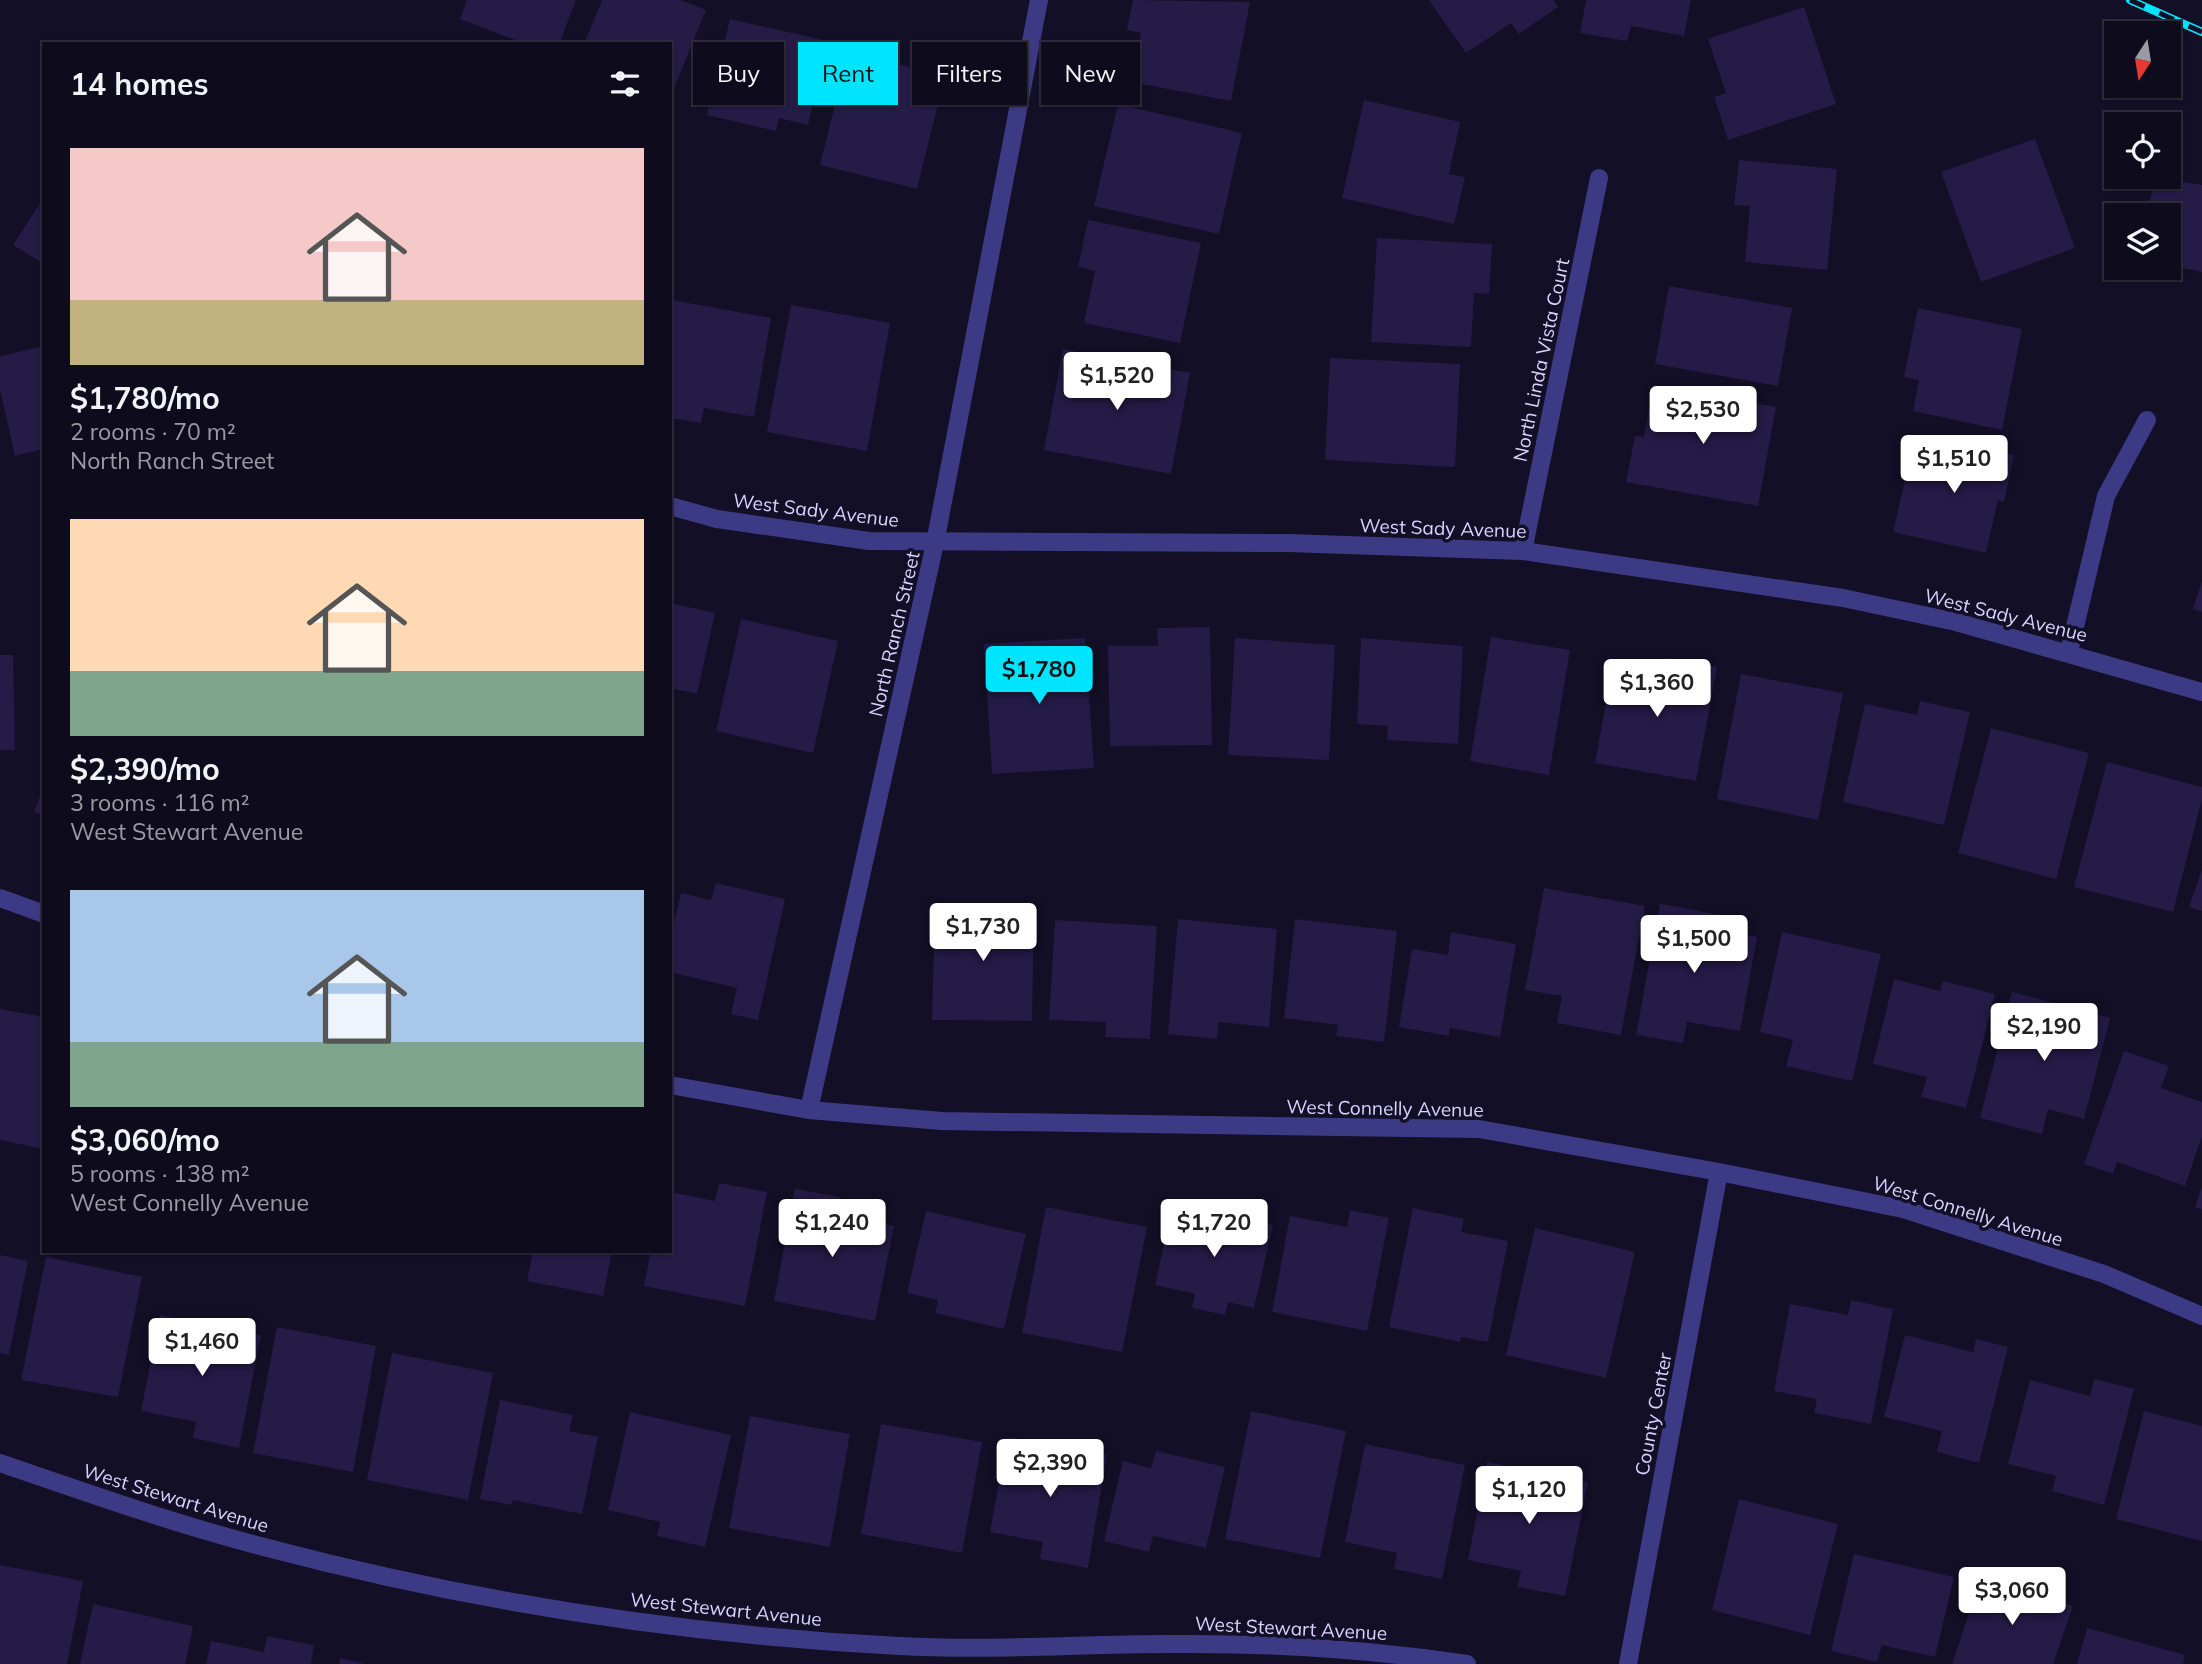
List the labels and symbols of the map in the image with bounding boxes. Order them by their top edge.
north arrow [2104,21,2180,98]
street label: North Linda Vista Court [1508,256,1574,464]
pin: $1,520 [1060,352,1174,412]
pin: $2,530 [1646,386,1760,446]
pin: $1,510 [1897,435,2011,495]
street label: West Sady Avenue [732,488,900,532]
street label: West Sady Avenue [1359,513,1527,543]
street label: North Ranch Street [863,549,925,719]
street label: West Sady Avenue [1922,583,2090,647]
pin: $1,780 [982,646,1096,706]
pin: $1,360 [1600,660,1714,719]
pin: $1,730 [926,904,1040,963]
pin: $1,500 [1637,916,1751,975]
pin: $2,190 [1987,1004,2101,1063]
street label: West Connelly Avenue [1286,1094,1484,1122]
street label: West Connelly Avenue [1870,1171,2066,1251]
pin: $1,240 [775,1200,889,1259]
pin: $1,720 [1157,1200,1271,1259]
pin: $1,460 [145,1318,259,1378]
street label: County Center [1629,1350,1677,1477]
pin: $2,390 [993,1440,1107,1499]
street label: West Stewart Avenue [80,1458,272,1538]
pin: $1,120 [1472,1466,1586,1526]
pin: $3,060 [1955,1568,2069,1627]
street label: West Stewart Avenue [629,1587,823,1631]
street label: West Stewart Avenue [1194,1611,1388,1645]

